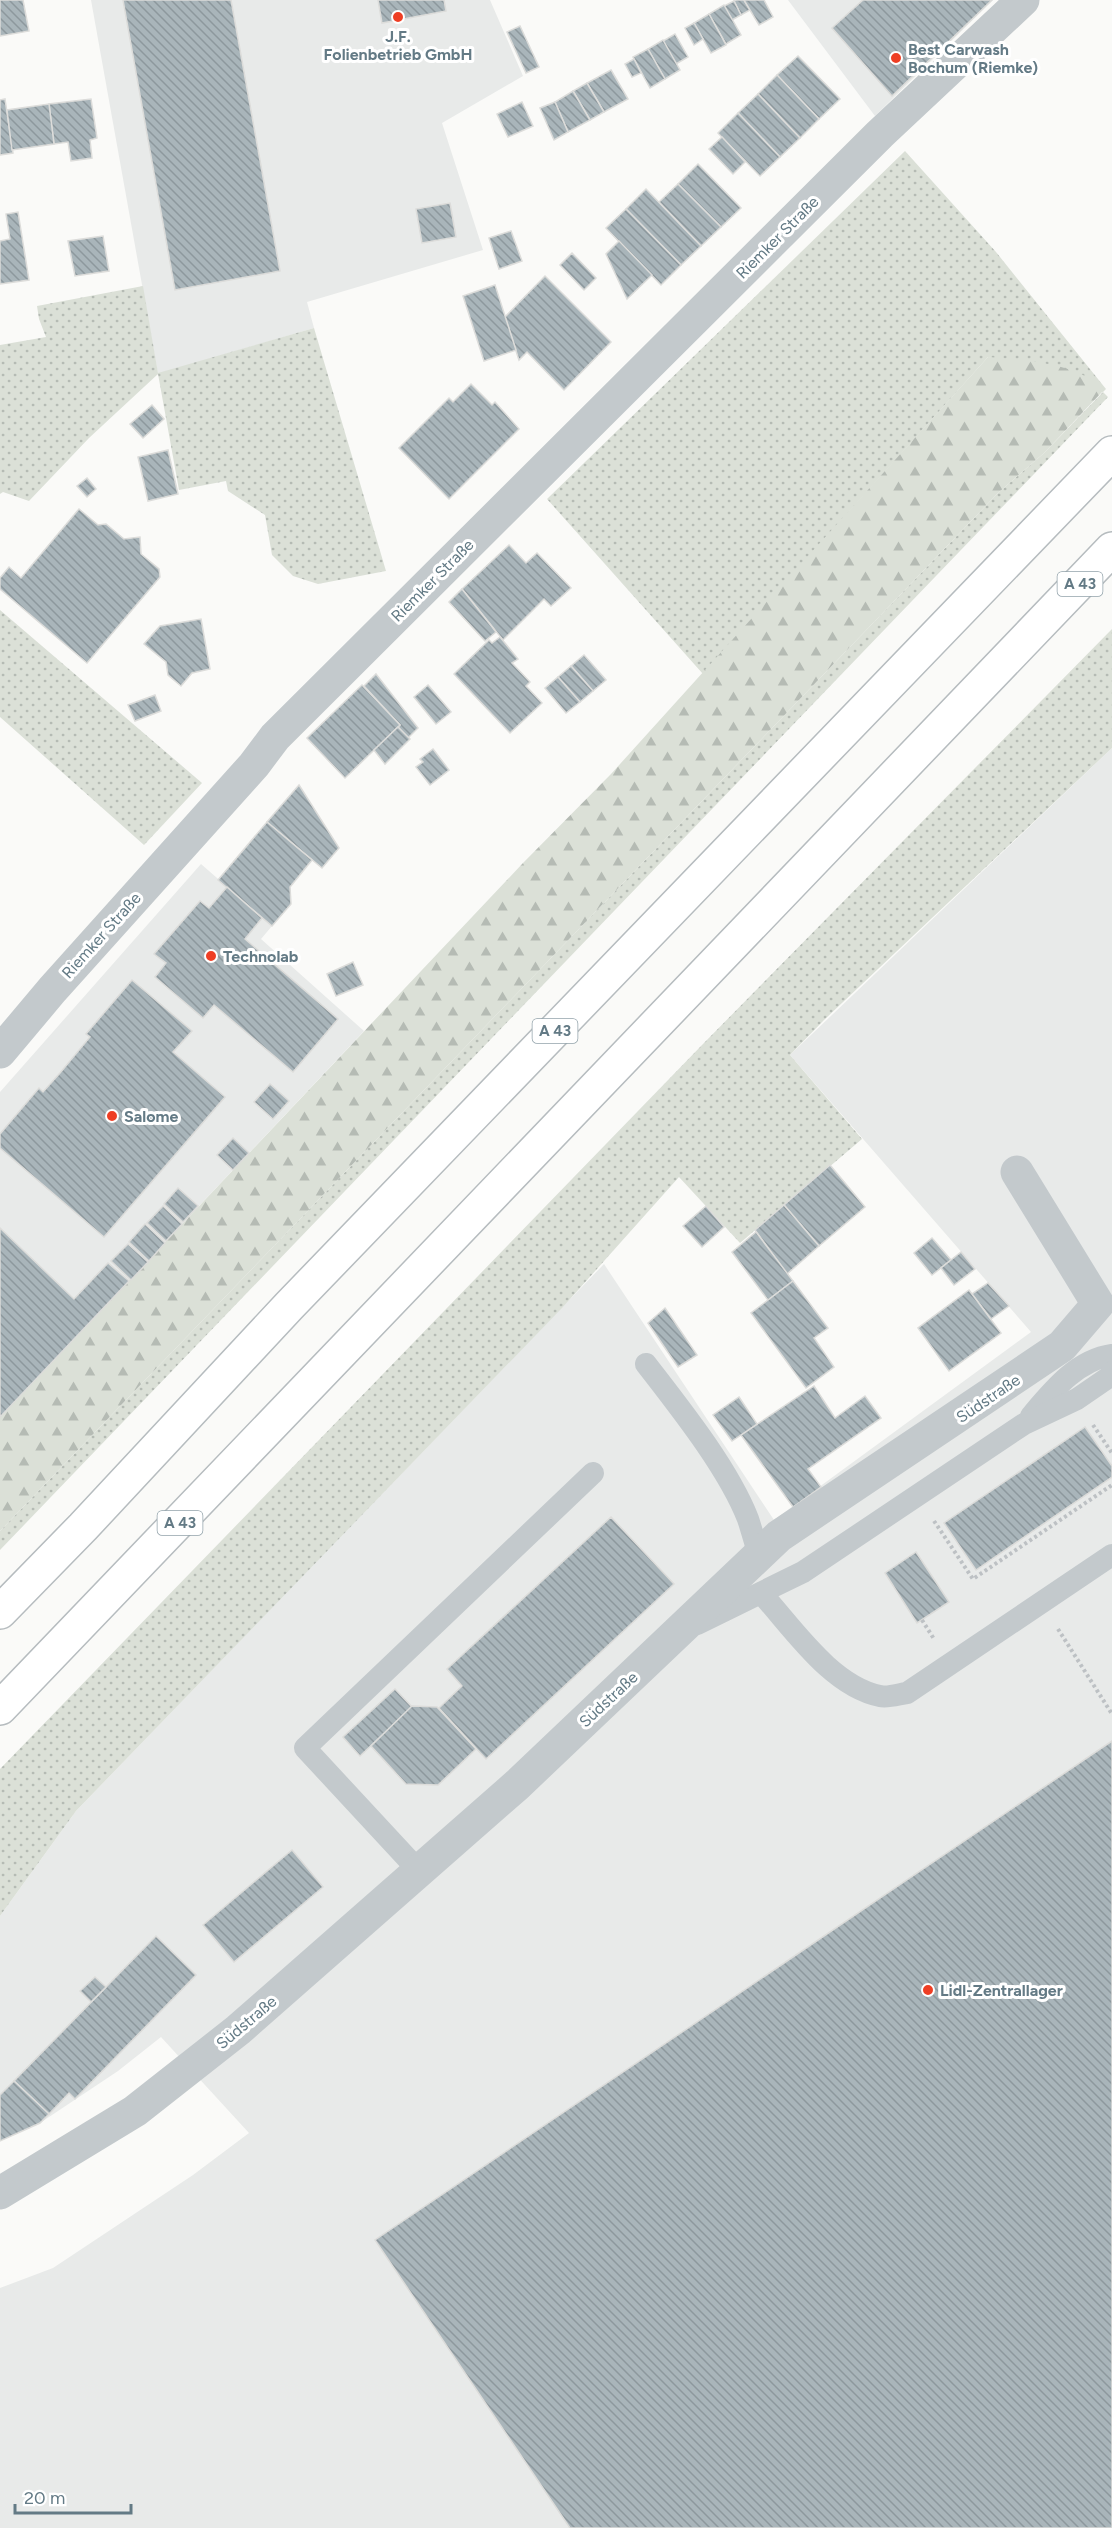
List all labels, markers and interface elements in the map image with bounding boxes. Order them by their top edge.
marker: J.F. Folienbetrieb GmbH [391,10,405,24]
place label: J.F. Folienbetrieb GmbH [324,27,472,64]
place label: Best Carwash Bochum (Riemke) [908,40,1038,77]
marker: Best Carwash Bochum (Riemke) [889,51,903,65]
street label: Riemker Straße [732,192,823,283]
street label: Riemker Straße [387,535,478,626]
road number: A 43 [1058,572,1102,596]
street label: Riemker Straße [58,888,145,982]
place label: Technolab [223,947,299,966]
marker: Technolab [204,949,218,963]
road number: A 43 [532,1019,578,1043]
place label: Salome [124,1107,178,1126]
marker: Salome [105,1109,119,1123]
street label: Südstraße [953,1370,1024,1427]
road number: A 43 [158,1511,202,1535]
street label: Südstraße [575,1667,642,1731]
place label: Lidl-Zentrallager [940,1981,1063,2000]
marker: Lidl-Zentrallager [921,1983,935,1997]
street label: Südstraße [212,1991,281,2053]
scale bar [15,2477,130,2515]
text: 20 m [24,2487,65,2509]

